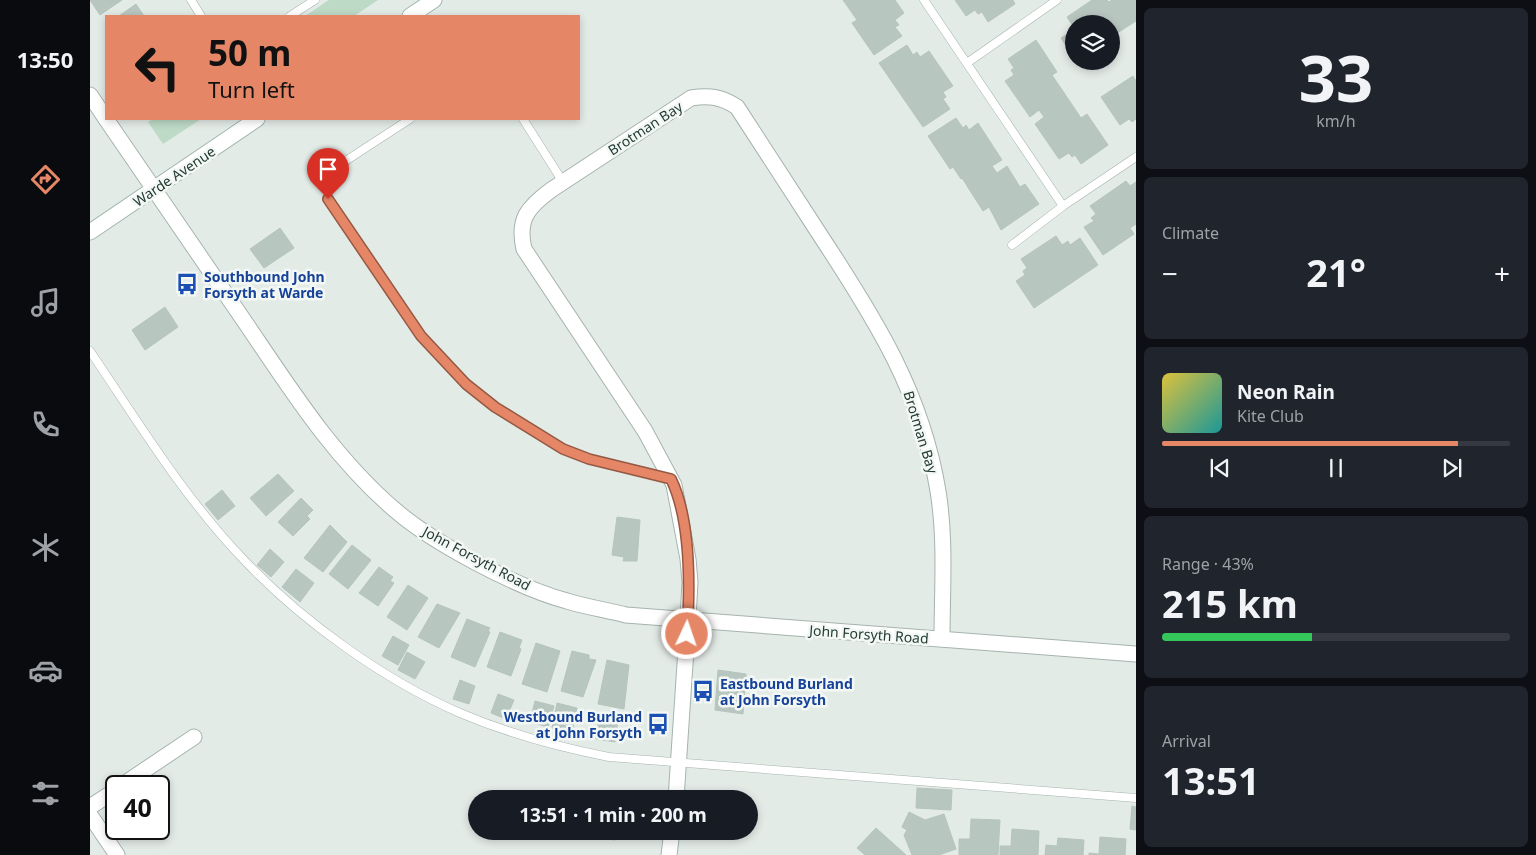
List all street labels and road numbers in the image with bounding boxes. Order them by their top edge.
street label: Brotman Bay [604,96,687,159]
street label: Warde Avenue [129,141,219,211]
street label: Brotman Bay [899,388,943,476]
street label: John Forsyth Road [418,521,534,594]
street label: John Forsyth Road [807,620,929,648]

